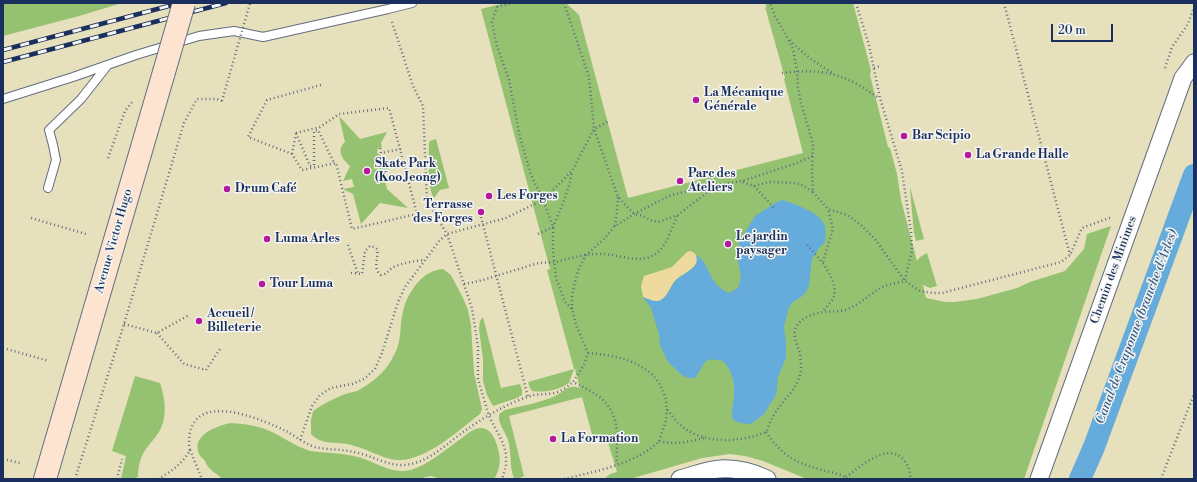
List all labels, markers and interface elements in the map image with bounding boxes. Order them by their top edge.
scale bar [1053,16,1115,42]
text: 20 m [1058,23,1086,38]
place label: La Mécanique Générale [704,86,784,114]
marker: La Mécanique Générale [691,95,701,105]
place label: Bar Scipio [912,129,971,143]
marker: Bar Scipio [899,131,909,141]
place label: La Grande Halle [976,148,1069,162]
marker: La Grande Halle [963,150,973,160]
place label: Skate Park (Koo Jeong) [375,157,440,185]
marker: Skate Park (Koo Jeong) [362,166,372,176]
place label: Parc des Ateliers [688,167,736,195]
marker: Parc des Ateliers [675,176,685,186]
place label: Drum Café [235,182,297,196]
marker: Drum Café [222,184,232,194]
street label: Avenue Victor Hugo [92,187,136,295]
place label: Les Forges [497,189,558,203]
marker: Les Forges [484,191,494,201]
place label: Terrasse des Forges [413,198,473,226]
marker: Terrasse des Forges [476,207,486,217]
street label: Chemin des Minimes [1088,214,1140,326]
water label: Canal de Craponne (branche d'Arles) [1093,228,1181,426]
place label: Le jardin paysager [736,230,788,258]
place label: Luma Arles [275,232,340,246]
marker: Luma Arles [262,234,272,244]
marker: Le jardin paysager [723,239,733,249]
place label: Tour Luma [270,277,333,291]
marker: Tour Luma [257,279,267,289]
place label: Accueil / Billeterie [207,307,261,335]
marker: Accueil / Billeterie [194,316,204,326]
place label: La Formation [561,432,638,446]
marker: La Formation [548,434,558,444]

